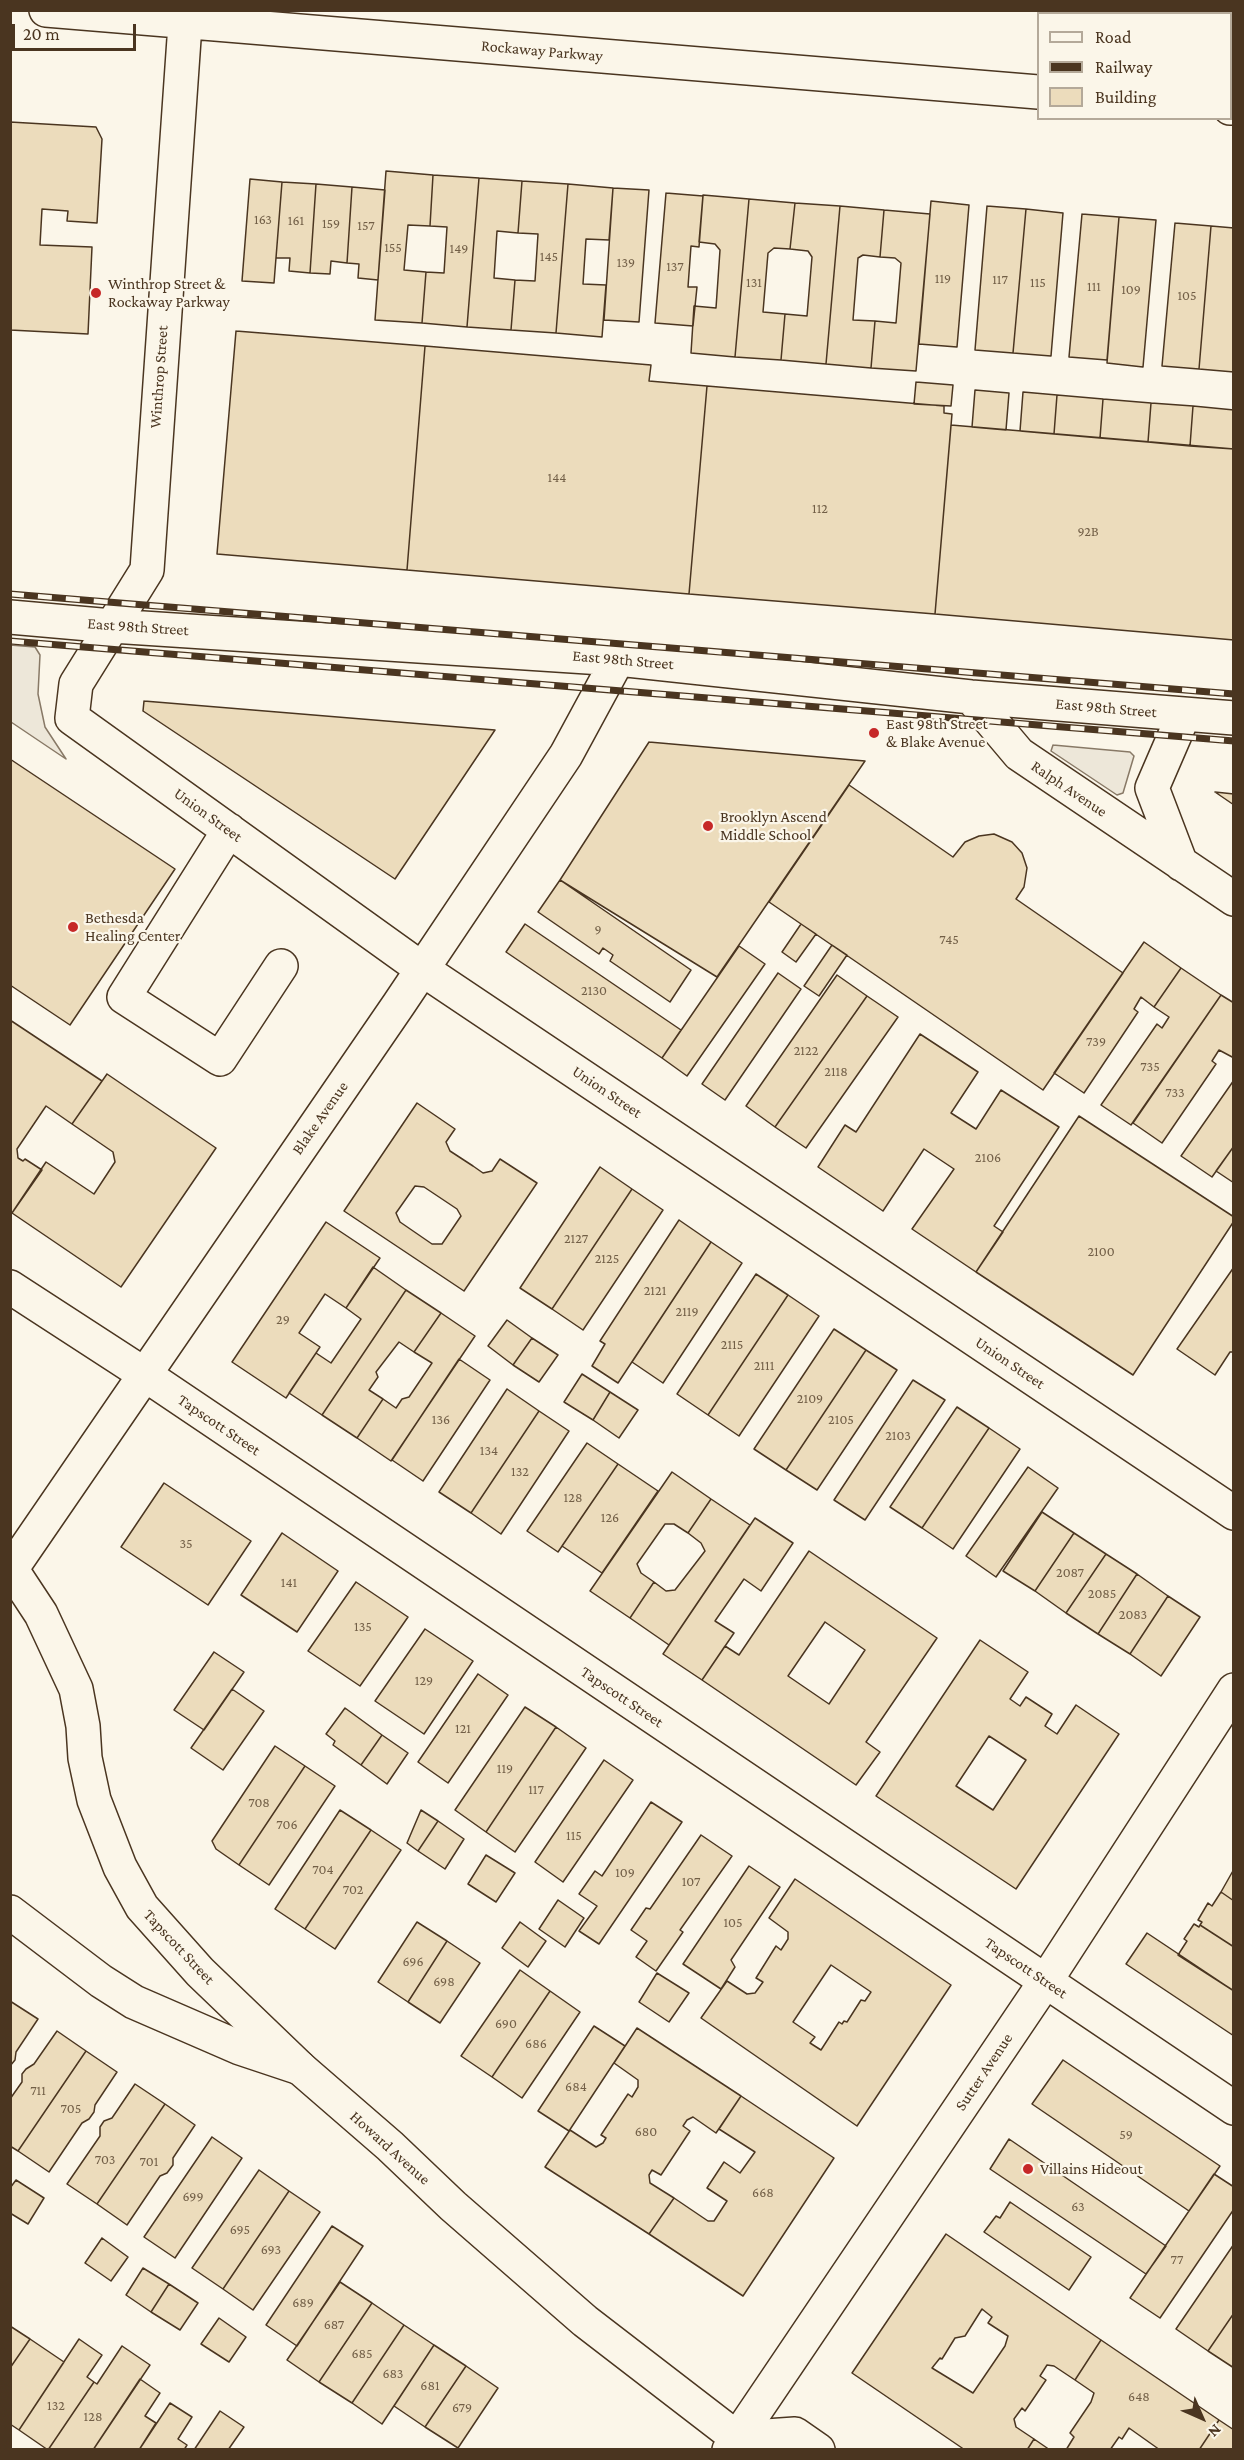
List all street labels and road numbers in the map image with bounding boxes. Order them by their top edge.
street label: Rockaway Parkway [480,36,604,66]
street label: Winthrop Street [146,325,172,429]
street label: East 98th Street [87,614,189,640]
street label: East 98th Street [572,646,674,674]
street label: East 98th Street [1055,694,1157,722]
street label: Ralph Avenue [1027,757,1111,821]
street label: Union Street [170,784,246,846]
street label: Union Street [568,1062,646,1122]
street label: Blake Avenue [288,1078,352,1158]
street label: Union Street [971,1333,1049,1393]
street label: Tapscott Street [174,1390,264,1460]
street label: Tapscott Street [577,1662,667,1732]
street label: Tapscott Street [139,1905,219,1989]
street label: Tapscott Street [981,1933,1071,2003]
street label: Sutter Avenue [951,2030,1017,2114]
street label: Howard Avenue [346,2107,434,2189]

